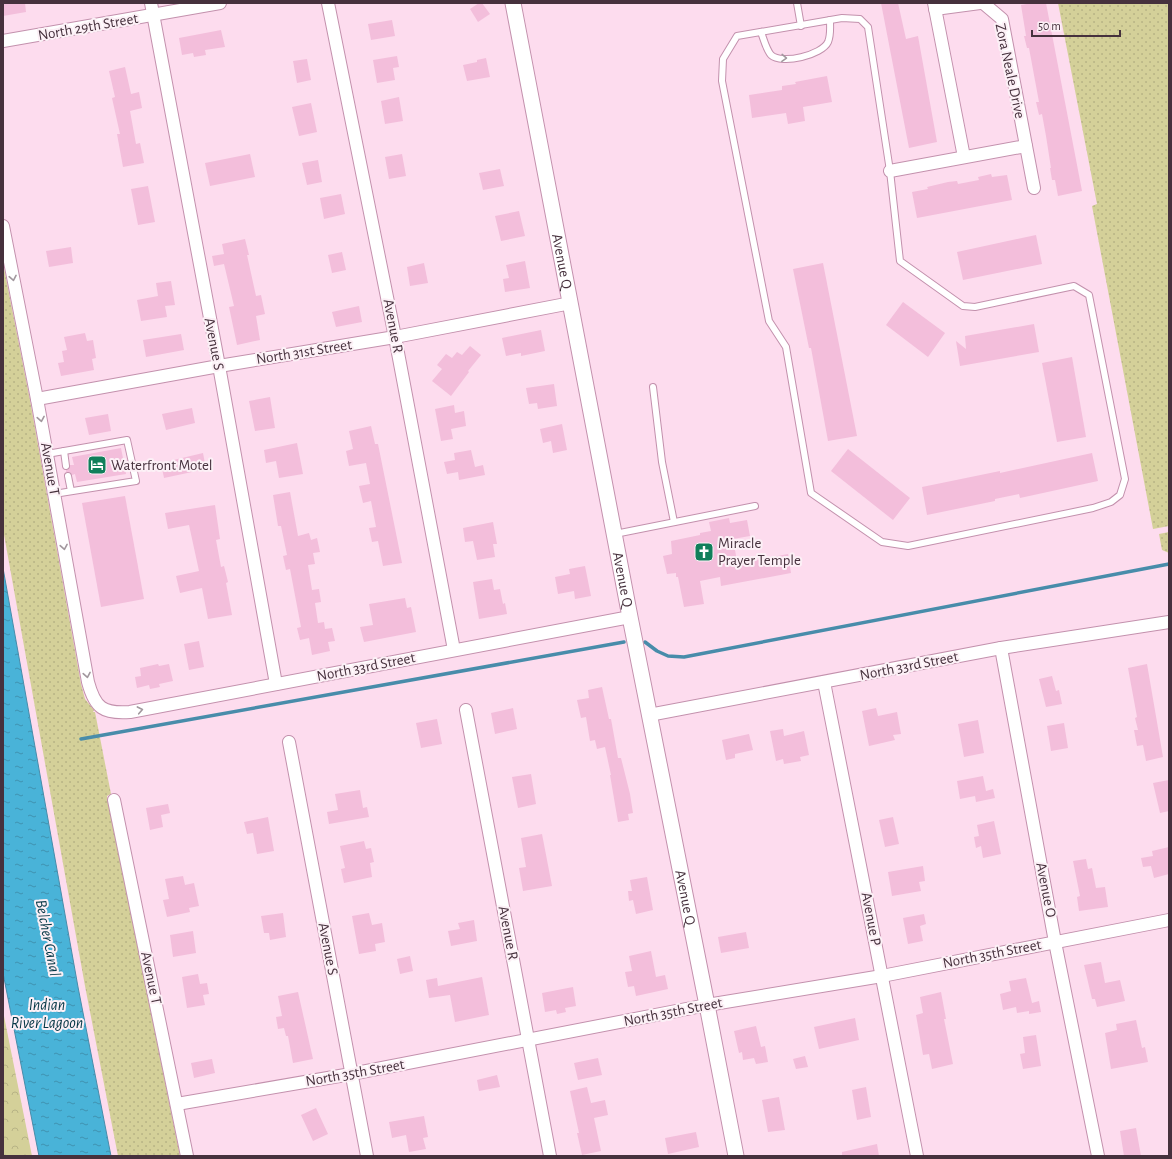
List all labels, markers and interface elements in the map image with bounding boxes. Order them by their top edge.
street label: North 29th Street [37,11,139,43]
scale bar [1032,12,1120,38]
text: 50 m [1038,20,1061,32]
street label: Zora Neale Drive [993,22,1027,120]
one-way arrow [781,54,787,62]
street label: Avenue Q [550,233,575,292]
one-way arrow [9,275,17,281]
street label: Avenue R [380,298,406,354]
street label: Avenue S [202,316,226,372]
street label: North 31st Street [255,337,353,367]
one-way arrow [36,416,45,422]
street label: Avenue T [38,441,62,497]
hotel icon: Waterfront Motel [86,454,108,476]
place label: Waterfront Motel [111,458,213,473]
place label: Miracle Prayer Temple [718,536,801,568]
church icon: Miracle Prayer Temple [693,541,715,563]
one-way arrow [59,544,68,550]
street label: Avenue Q [610,551,636,610]
street label: North 33rd Street [859,649,960,683]
street label: North 33rd Street [316,650,417,684]
one-way arrow [82,672,90,678]
one-way arrow [137,706,143,715]
street label: Avenue O [1033,861,1059,919]
street label: Avenue Q [673,869,699,928]
street label: Avenue P [858,891,884,947]
water label: Belcher Canal [33,898,63,978]
street label: Avenue R [495,905,521,961]
street label: Avenue S [316,921,340,977]
street label: North 35th Street [942,937,1043,971]
street label: Avenue T [138,950,164,1006]
street label: North 35th Street [623,995,724,1029]
water label: Indian River Lagoon [11,997,83,1031]
street label: North 35th Street [305,1057,406,1089]

